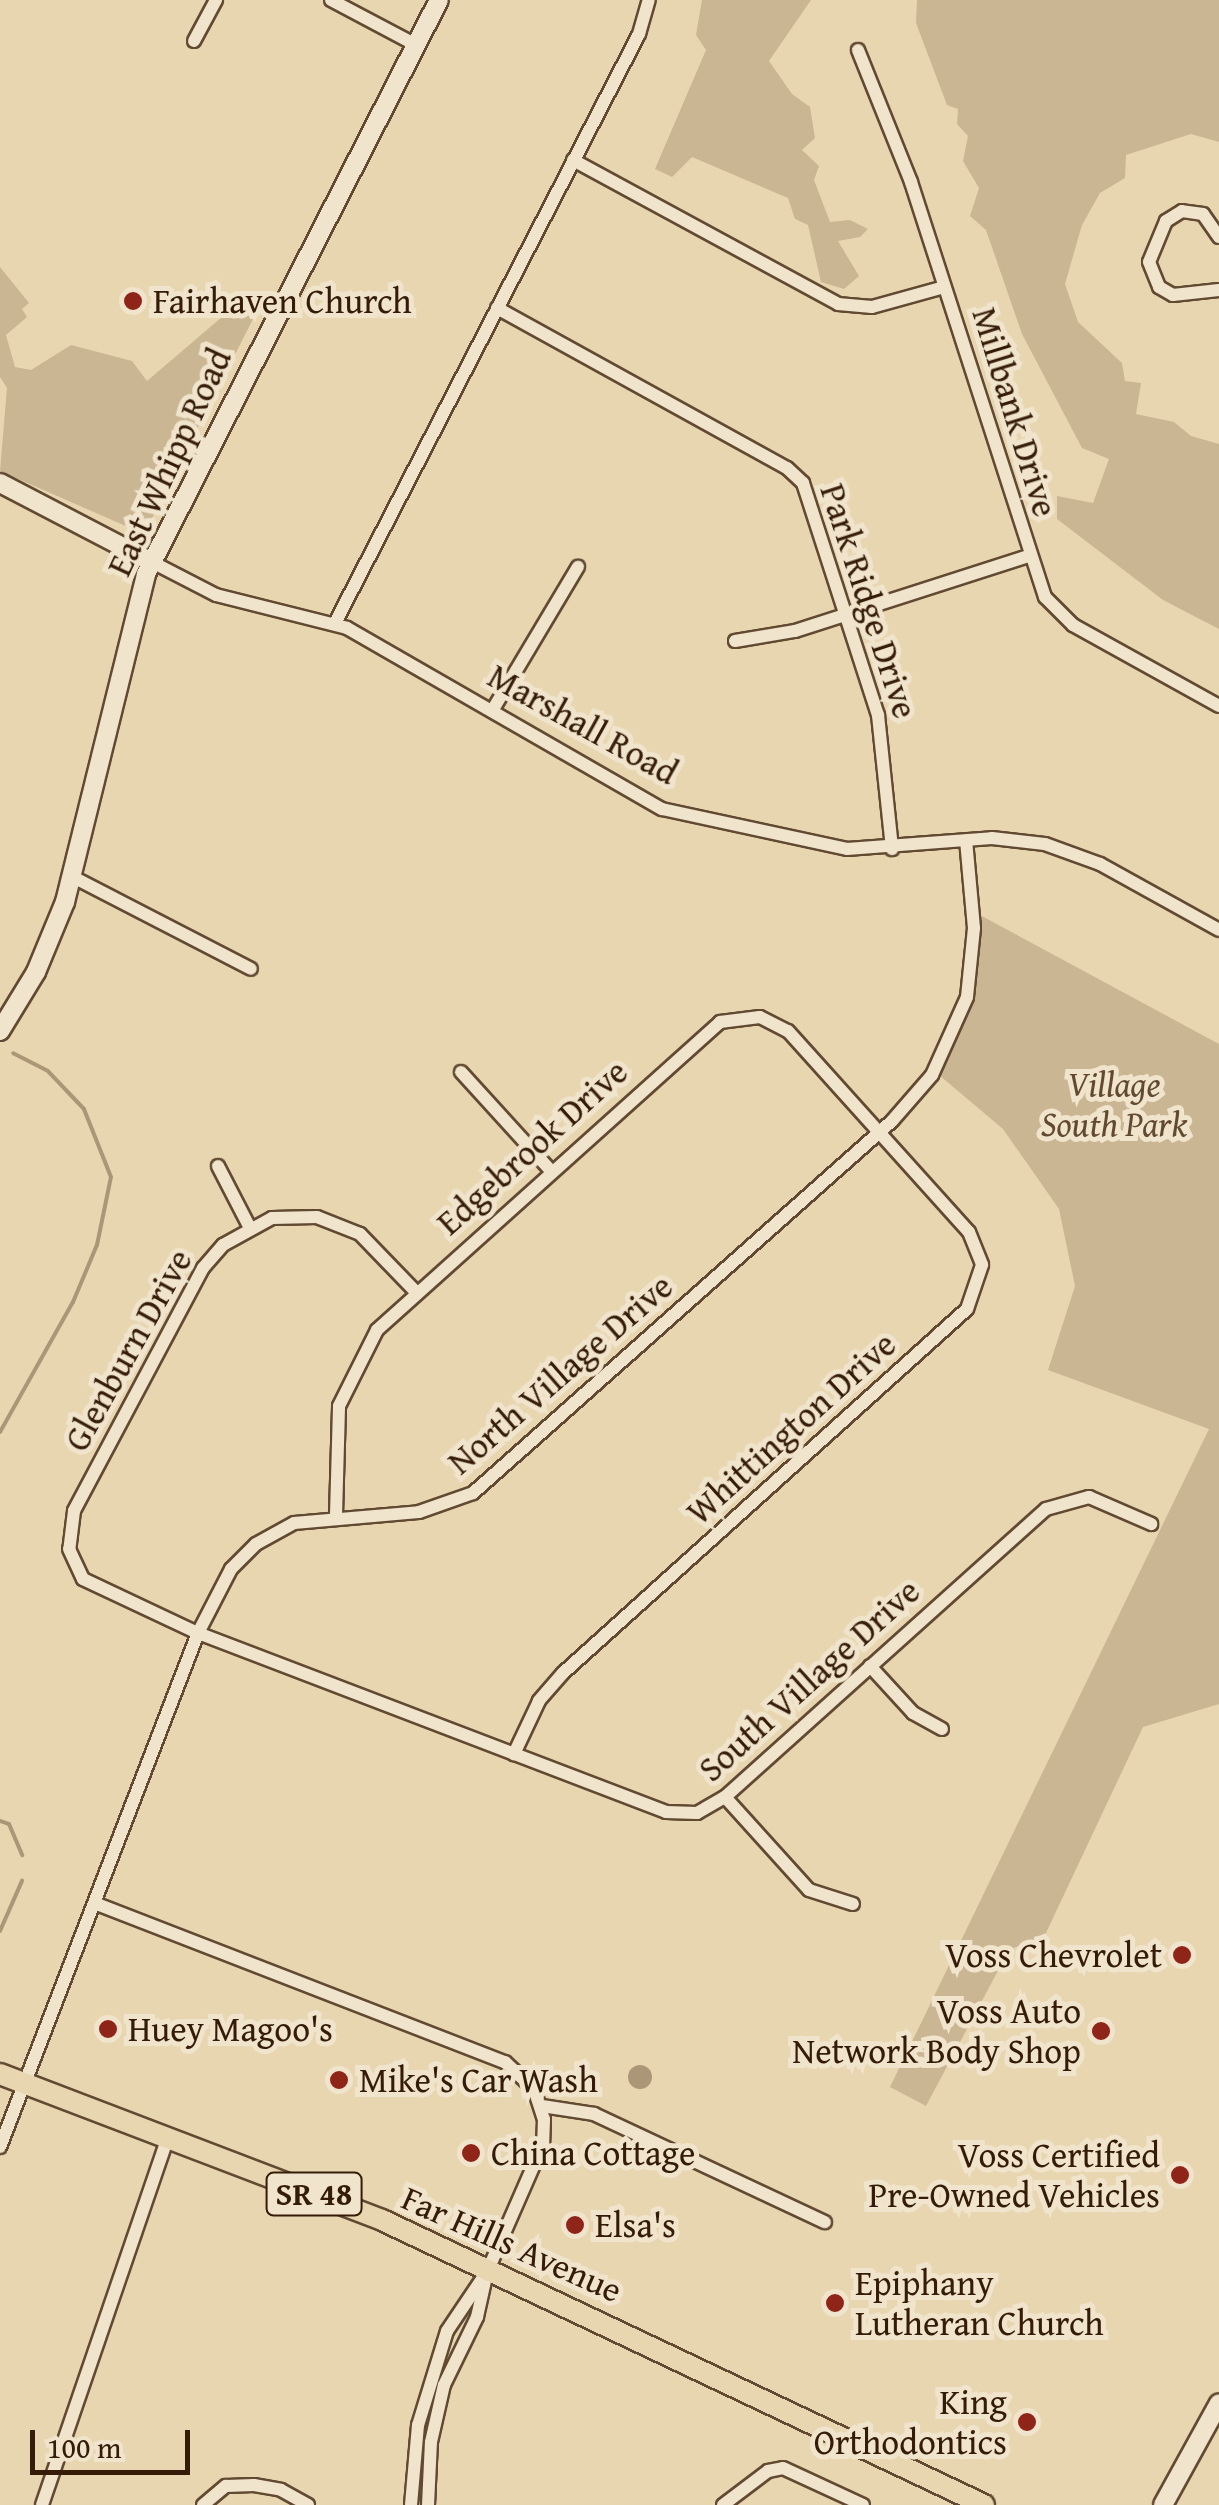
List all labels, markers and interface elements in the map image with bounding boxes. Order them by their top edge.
place label: Fairhaven Church [153,280,412,322]
marker: Fairhaven Church [122,290,144,312]
street label: Millbank Drive [963,302,1067,522]
street label: East Whipp Road [98,342,240,582]
street label: Park Ridge Drive [811,478,927,724]
street label: Marshall Road [481,655,685,793]
street label: Edgebrook Drive [428,1050,636,1244]
park label: Village South Park [1041,1063,1187,1145]
street label: Glenburn Drive [55,1242,201,1458]
street label: North Village Drive [439,1265,681,1483]
street label: Whittington Drive [678,1323,904,1533]
street label: South Village Drive [690,1570,928,1790]
place label: Voss Chevrolet [945,1934,1162,1976]
marker: Voss Chevrolet [1171,1944,1193,1966]
place label: Voss Auto Network Body Shop [792,1990,1081,2072]
place label: Huey Magoo's [128,2008,333,2050]
marker: Huey Magoo's [97,2018,119,2040]
marker: Voss Auto Network Body Shop [1090,2020,1112,2042]
place label: Mike's Car Wash [359,2059,598,2101]
marker: Mike's Car Wash [328,2069,350,2091]
place label: China Cottage [491,2132,695,2174]
place label: Voss Certified Pre-Owned Vehicles [868,2134,1160,2216]
marker: China Cottage [460,2142,482,2164]
marker: Voss Certified Pre-Owned Vehicles [1169,2164,1191,2186]
road number: SR 48 [264,2167,364,2221]
street label: Far Hills Avenue [396,2177,628,2311]
place label: Elsa's [595,2204,676,2246]
marker: Elsa's [564,2214,586,2236]
place label: Epiphany Lutheran Church [855,2262,1104,2344]
marker: Epiphany Lutheran Church [824,2292,846,2314]
place label: King Orthodontics [814,2381,1007,2463]
scale bar [35,2410,195,2472]
marker: King Orthodontics [1016,2411,1038,2433]
text: 100 m [47,2425,121,2469]

